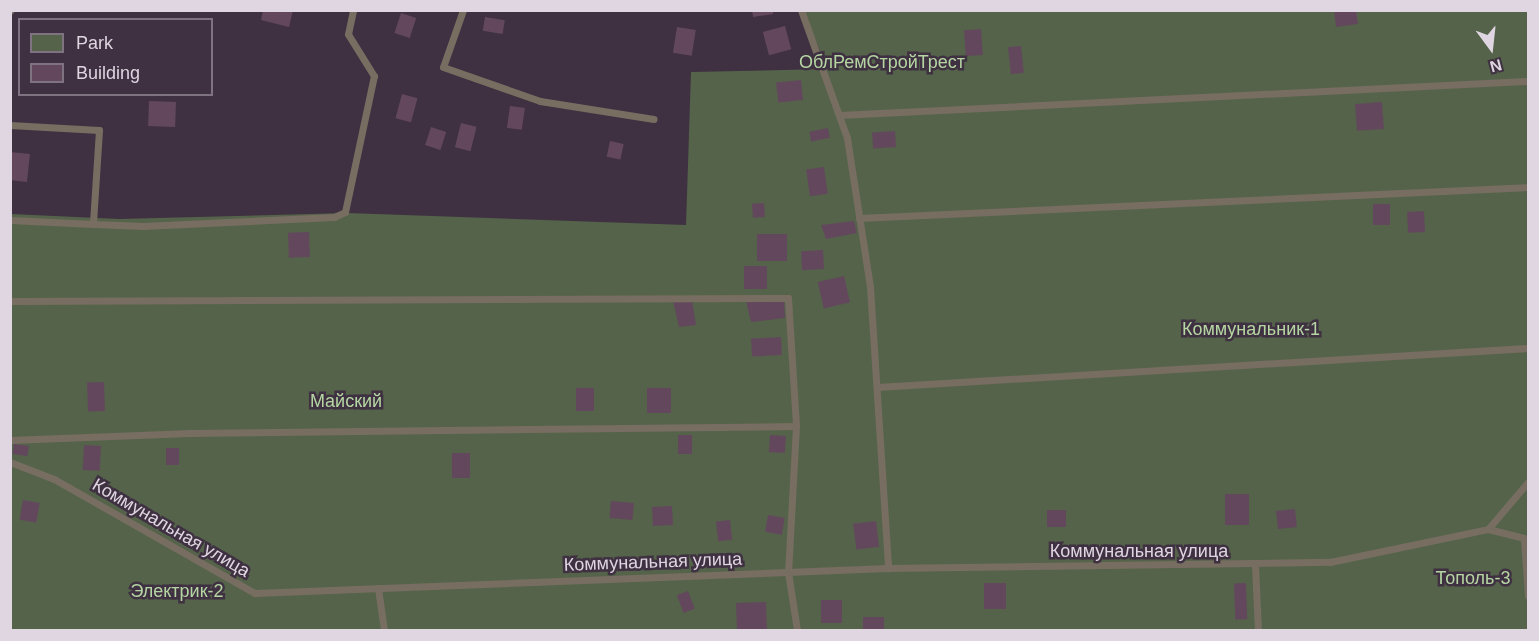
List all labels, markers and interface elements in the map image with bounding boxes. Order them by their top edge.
legend [18,18,213,96]
north arrow [1461,18,1521,78]
text: Park [76,33,113,53]
park label: ОблРемСтройТрест [799,51,965,73]
text: N [1488,56,1504,76]
text: Building [76,63,140,83]
park label: Коммунальник-1 [1182,318,1320,340]
park label: Майский [310,390,382,412]
street label: Коммунальная улица [88,474,254,582]
street label: Коммунальная улица [1050,540,1228,562]
street label: Коммунальная улица [563,548,743,576]
park label: Тополь-3 [1436,567,1510,589]
park label: Электрик-2 [130,580,224,602]

